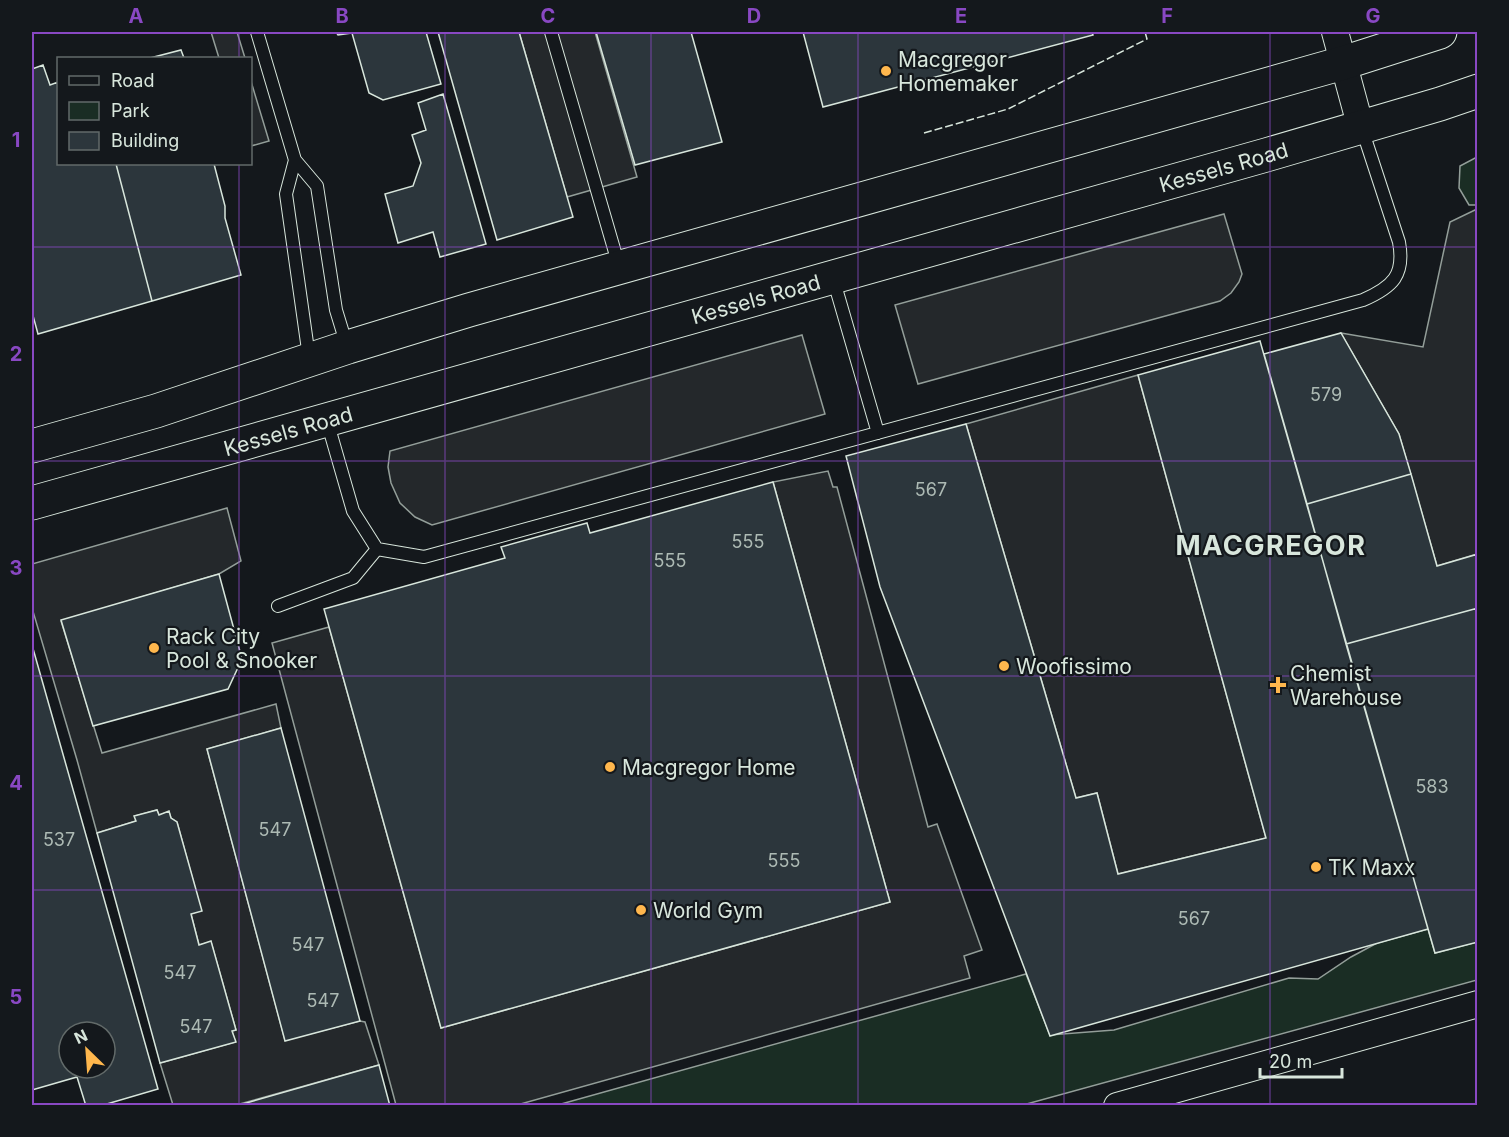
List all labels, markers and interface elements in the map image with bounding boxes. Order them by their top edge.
text: A [129,4,144,28]
text: B [335,4,349,28]
text: C [541,4,555,28]
text: D [747,4,761,28]
text: E [955,4,967,28]
text: F [1161,4,1173,28]
text: G [1365,4,1381,28]
place label: Macgregor Homemaker [898,47,1018,96]
legend [57,57,252,165]
marker: Macgregor Homemaker [879,64,893,78]
text: Road [111,70,154,91]
text: Park [111,100,150,121]
text: 1 [12,128,20,152]
text: Building [111,130,179,151]
street label: Kessels Road [1156,137,1291,197]
street label: Kessels Road [689,269,823,329]
text: 2 [10,342,22,366]
house number: 579 [1310,384,1342,405]
street label: Kessels Road [221,401,355,461]
house number: 567 [915,479,947,500]
district label: MACGREGOR [1176,529,1366,562]
house number: 555 [732,531,764,552]
house number: 555 [654,550,686,571]
text: 3 [10,556,22,580]
place label: Rack City Pool & Snooker [166,624,317,673]
marker: Rack City Pool & Snooker [147,641,161,655]
place label: Woofissimo [1016,654,1132,679]
marker: Woofissimo [997,659,1011,673]
place label: Chemist Warehouse [1290,661,1402,710]
marker: Chemist Warehouse [1271,678,1285,692]
place label: Macgregor Home [622,755,796,780]
marker: Macgregor Home [603,760,617,774]
text: 4 [9,771,23,795]
house number: 583 [1415,776,1449,797]
house number: 547 [259,819,291,840]
house number: 537 [43,829,75,850]
house number: 555 [768,850,800,871]
place label: TK Maxx [1328,855,1415,880]
marker: TK Maxx [1309,860,1323,874]
place label: World Gym [653,898,763,923]
marker: World Gym [634,903,648,917]
house number: 567 [1178,908,1210,929]
house number: 547 [292,934,324,955]
house number: 547 [164,962,196,983]
text: 5 [10,985,22,1009]
house number: 547 [307,990,339,1011]
house number: 547 [180,1016,212,1037]
north arrow [57,1020,117,1080]
text: N [71,1025,90,1048]
scale bar [1260,1041,1342,1079]
text: 20 m [1269,1051,1312,1072]

